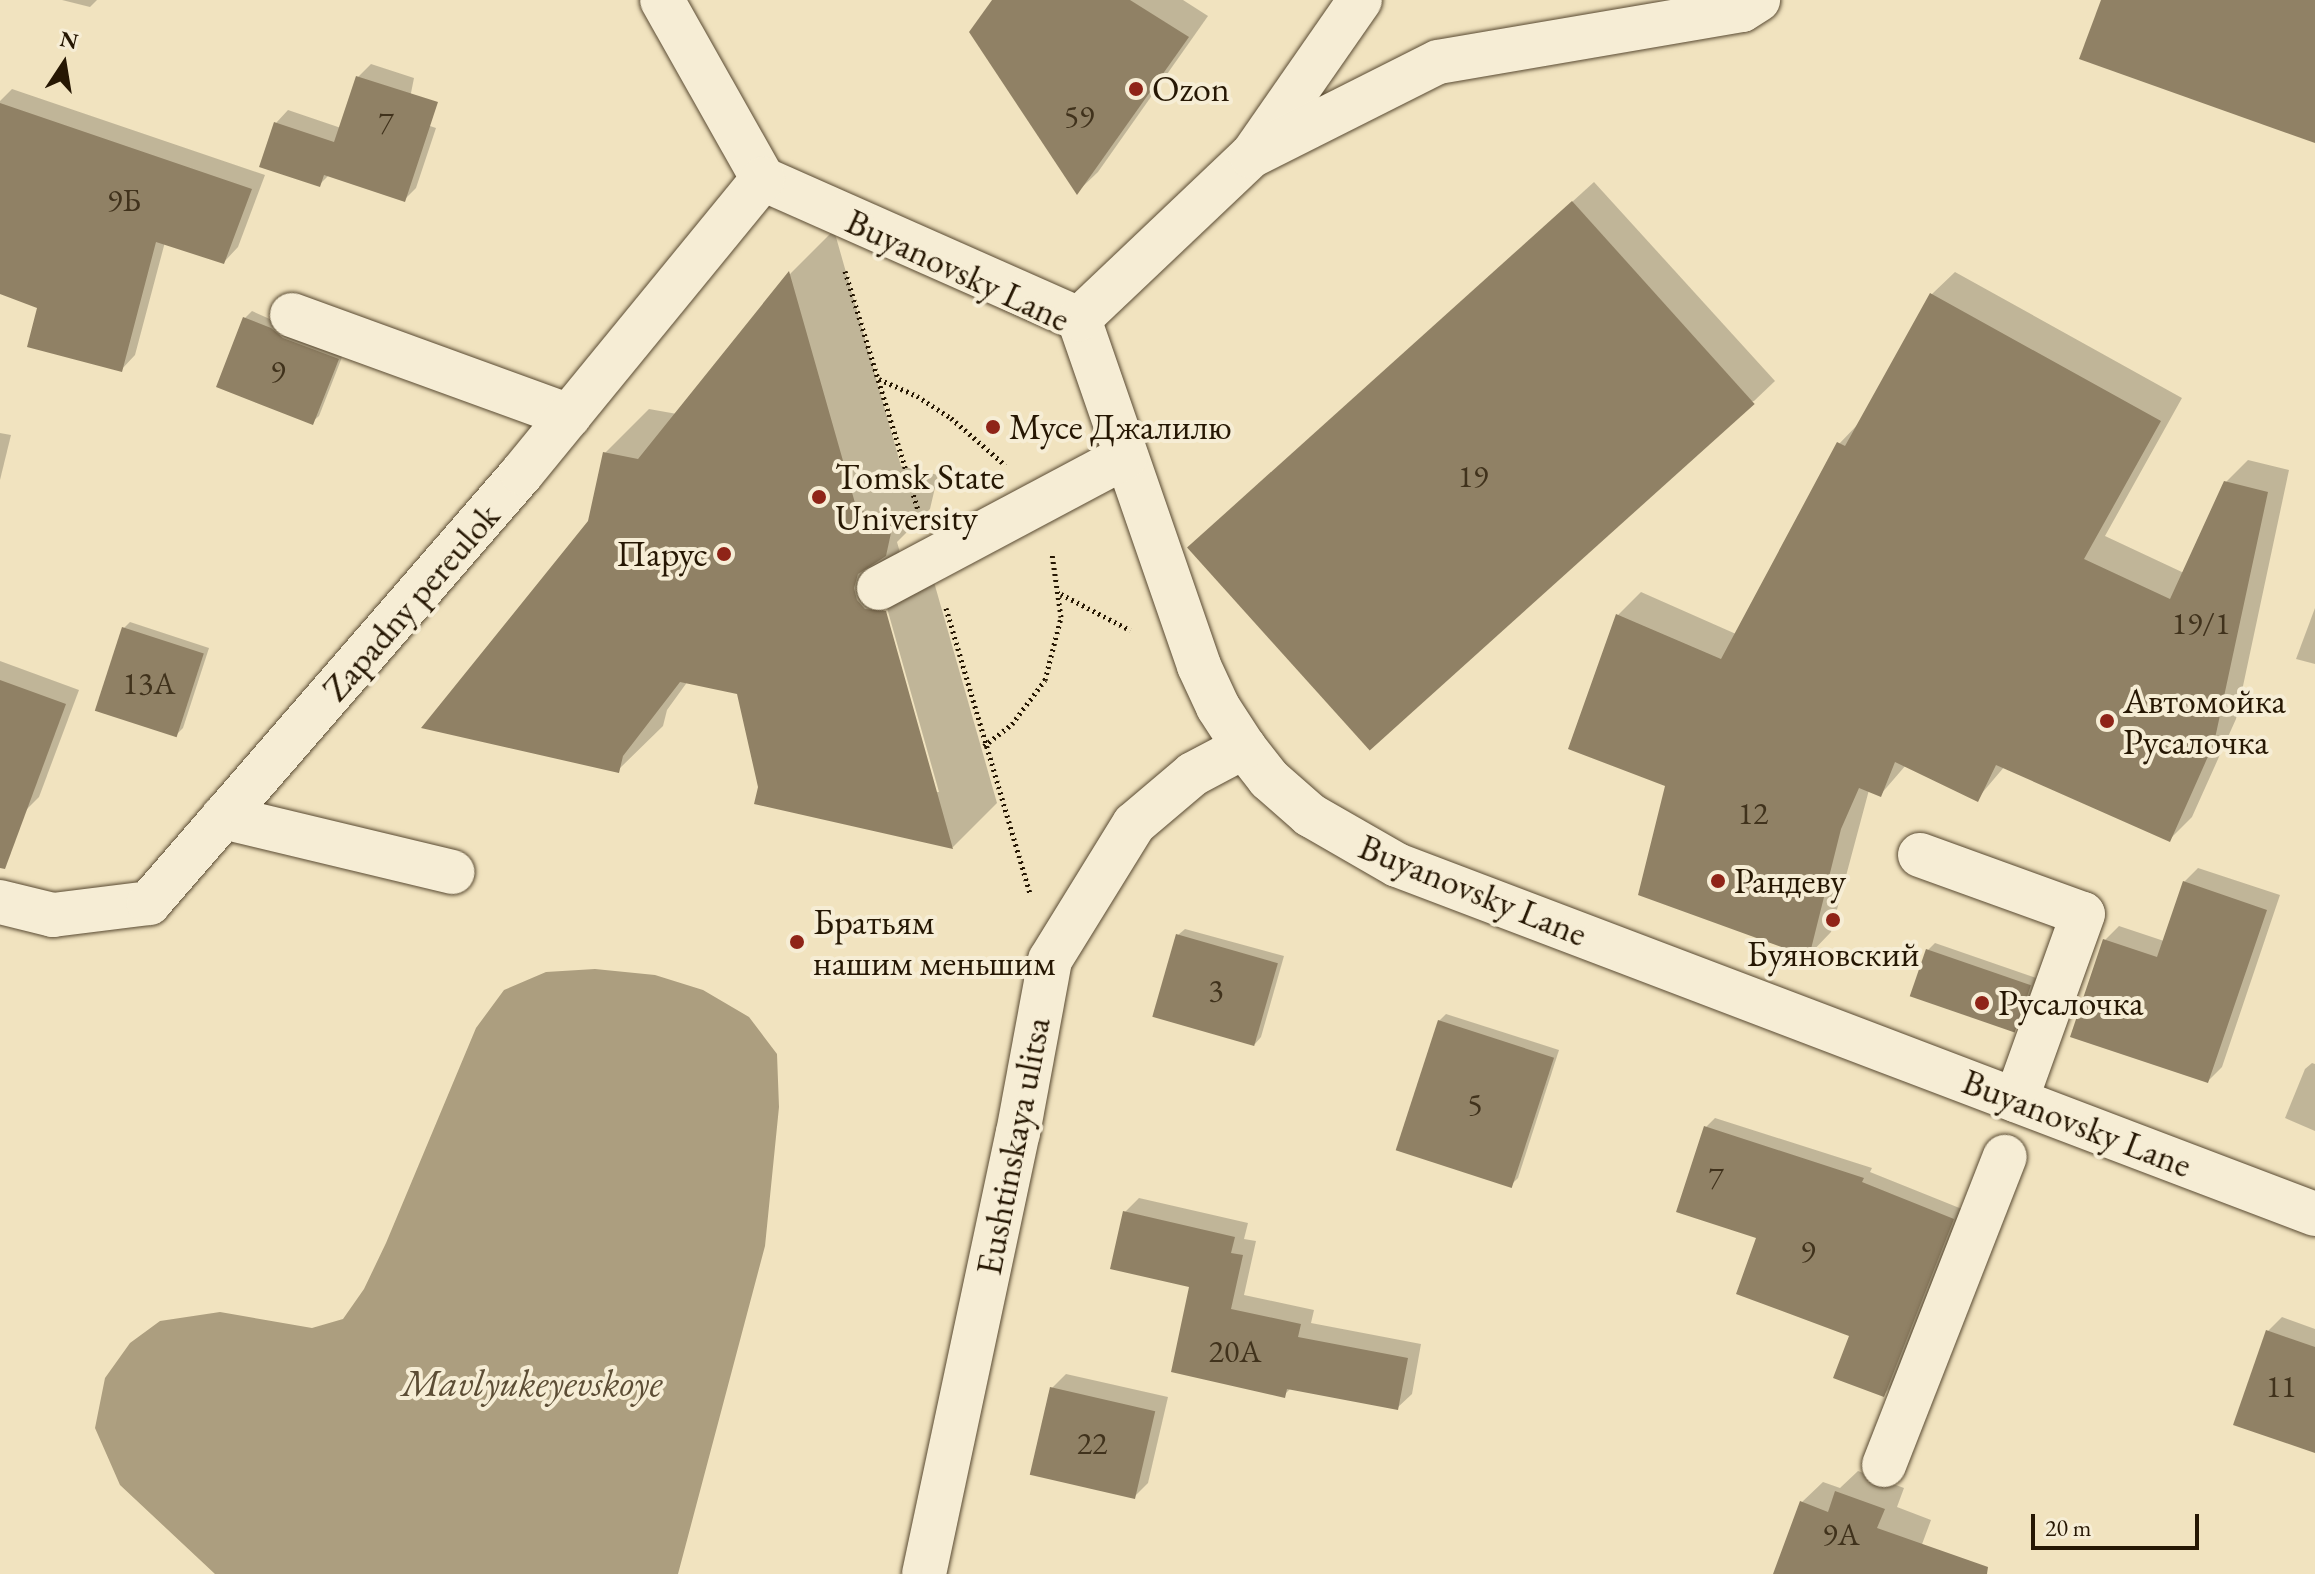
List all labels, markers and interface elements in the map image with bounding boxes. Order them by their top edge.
north arrow [24,24,104,104]
text: N [57,24,81,56]
place label: Ozon [1152,67,1230,111]
marker: Ozon [1127,80,1145,98]
house number: 59 [1064,97,1094,135]
house number: 7 [378,103,394,141]
house number: 9Б [107,181,141,219]
street label: Buyanovsky Lane [839,199,1077,341]
house number: 9 [270,352,286,390]
place label: Мусе Джалилю [1009,405,1232,449]
marker: Мусе Джалилю [984,418,1002,436]
place label: Tomsk State University [835,454,1005,539]
house number: 19 [1458,457,1488,495]
marker: Tomsk State University [810,488,828,506]
street label: Zapadny pereulok [313,494,509,710]
place label: Парус [617,532,708,576]
marker: Парус [715,545,733,563]
house number: 19/1 [2172,604,2230,642]
house number: 13А [123,664,175,702]
place label: Автомойка Русалочка [2123,678,2286,763]
marker: Автомойка Русалочка [2098,712,2116,730]
house number: 12 [1738,794,1768,832]
street label: Buyanovsky Lane [1353,825,1593,955]
place label: Рандеву [1734,859,1846,903]
marker: Рандеву [1709,872,1727,890]
place label: Братьям нашим меньшим [813,899,1055,984]
marker: Буяновский [1824,911,1842,929]
place label: Буяновский [1747,932,1919,976]
marker: Братьям нашим меньшим [788,933,806,951]
house number: 3 [1208,971,1224,1009]
place label: Русалочка [1998,981,2144,1025]
marker: Русалочка [1973,994,1991,1012]
street label: Eushtinskaya ulitsa [967,1013,1059,1279]
street label: Buyanovsky Lane [1956,1060,2198,1186]
house number: 5 [1467,1085,1483,1123]
house number: 7 [1708,1158,1724,1196]
house number: 9 [1800,1232,1816,1270]
house number: 20А [1209,1332,1261,1370]
water label: Mavlyukeyevskoye [402,1360,662,1406]
house number: 11 [2266,1367,2296,1405]
house number: 22 [1077,1424,1107,1462]
scale bar [2035,1498,2203,1548]
text: 20 m [2045,1512,2092,1543]
house number: 9А [1822,1515,1860,1553]

